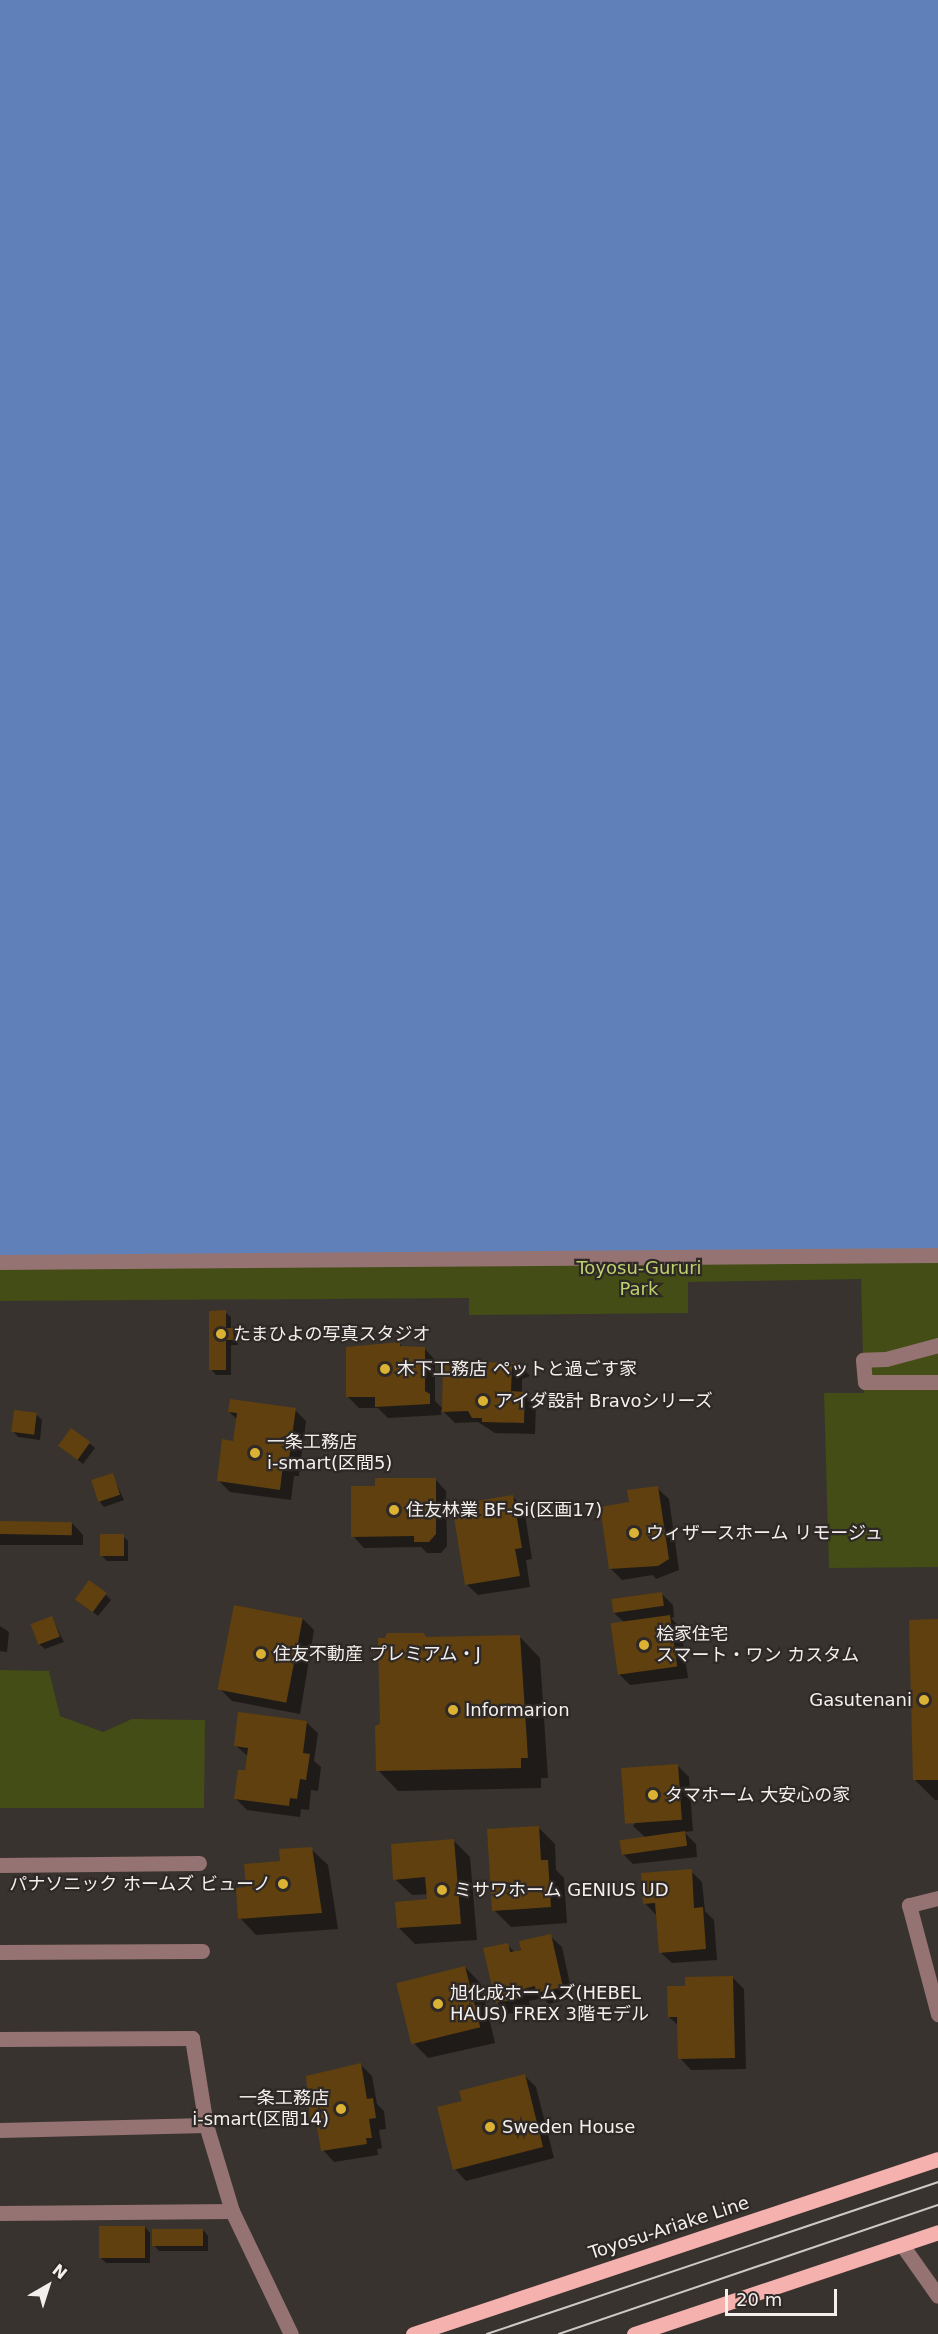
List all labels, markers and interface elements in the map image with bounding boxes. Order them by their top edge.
park label: Toyosu-Gururi Park [576,1258,702,1300]
place label: たまひよの写真スタジオ [233,1323,431,1345]
marker: たまひよの写真スタジオ [214,1327,228,1341]
place label: 木下工務店 ペットと過ごす家 [397,1358,637,1380]
marker: 木下工務店 ペットと過ごす家 [378,1362,392,1376]
place label: アイダ設計 Bravoシリーズ [495,1390,715,1412]
marker: アイダ設計 Bravoシリーズ [476,1394,490,1408]
place label: 一条工務店 i-smart(区間5) [267,1432,392,1474]
marker: 一条工務店 i-smart(区間5) [248,1446,262,1460]
place label: 住友林業 BF-Si(区画17) [406,1499,602,1521]
marker: 住友林業 BF-Si(区画17) [387,1503,401,1517]
place label: ウィザースホーム リモージュ [646,1522,886,1544]
marker: ウィザースホーム リモージュ [627,1526,641,1540]
place label: 桧家住宅 スマート・ワン カスタム [656,1624,860,1666]
marker: 桧家住宅 スマート・ワン カスタム [637,1638,651,1652]
place label: 住友不動産 プレミアム・J [273,1643,482,1665]
marker: 住友不動産 プレミアム・J [254,1647,268,1661]
place label: Gasutenani [809,1689,912,1711]
marker: Gasutenani [917,1693,931,1707]
place label: Informarion [465,1699,570,1721]
marker: Informarion [446,1703,460,1717]
place label: タマホーム 大安心の家 [665,1784,851,1806]
marker: タマホーム 大安心の家 [646,1788,660,1802]
place label: パナソニック ホームズ ビューノ [8,1873,271,1895]
marker: パナソニック ホームズ ビューノ [276,1877,290,1891]
place label: ミサワホーム GENIUS UD [454,1879,669,1901]
marker: ミサワホーム GENIUS UD [435,1883,449,1897]
place label: 旭化成ホームズ(HEBEL HAUS) FREX 3階モデル [450,1983,649,2026]
marker: 旭化成ホームズ(HEBEL HAUS) FREX 3階モデル [431,1997,445,2011]
place label: 一条工務店 i-smart(区間14) [192,2088,329,2130]
marker: 一条工務店 i-smart(区間14) [334,2102,348,2116]
place label: Sweden House [502,2116,635,2138]
marker: Sweden House [483,2120,497,2134]
street label: Toyosu-Ariake Line [586,2192,752,2264]
north arrow [18,2256,78,2316]
text: N [48,2260,71,2283]
scale bar [728,2277,840,2315]
text: 20 m [736,2289,782,2310]

